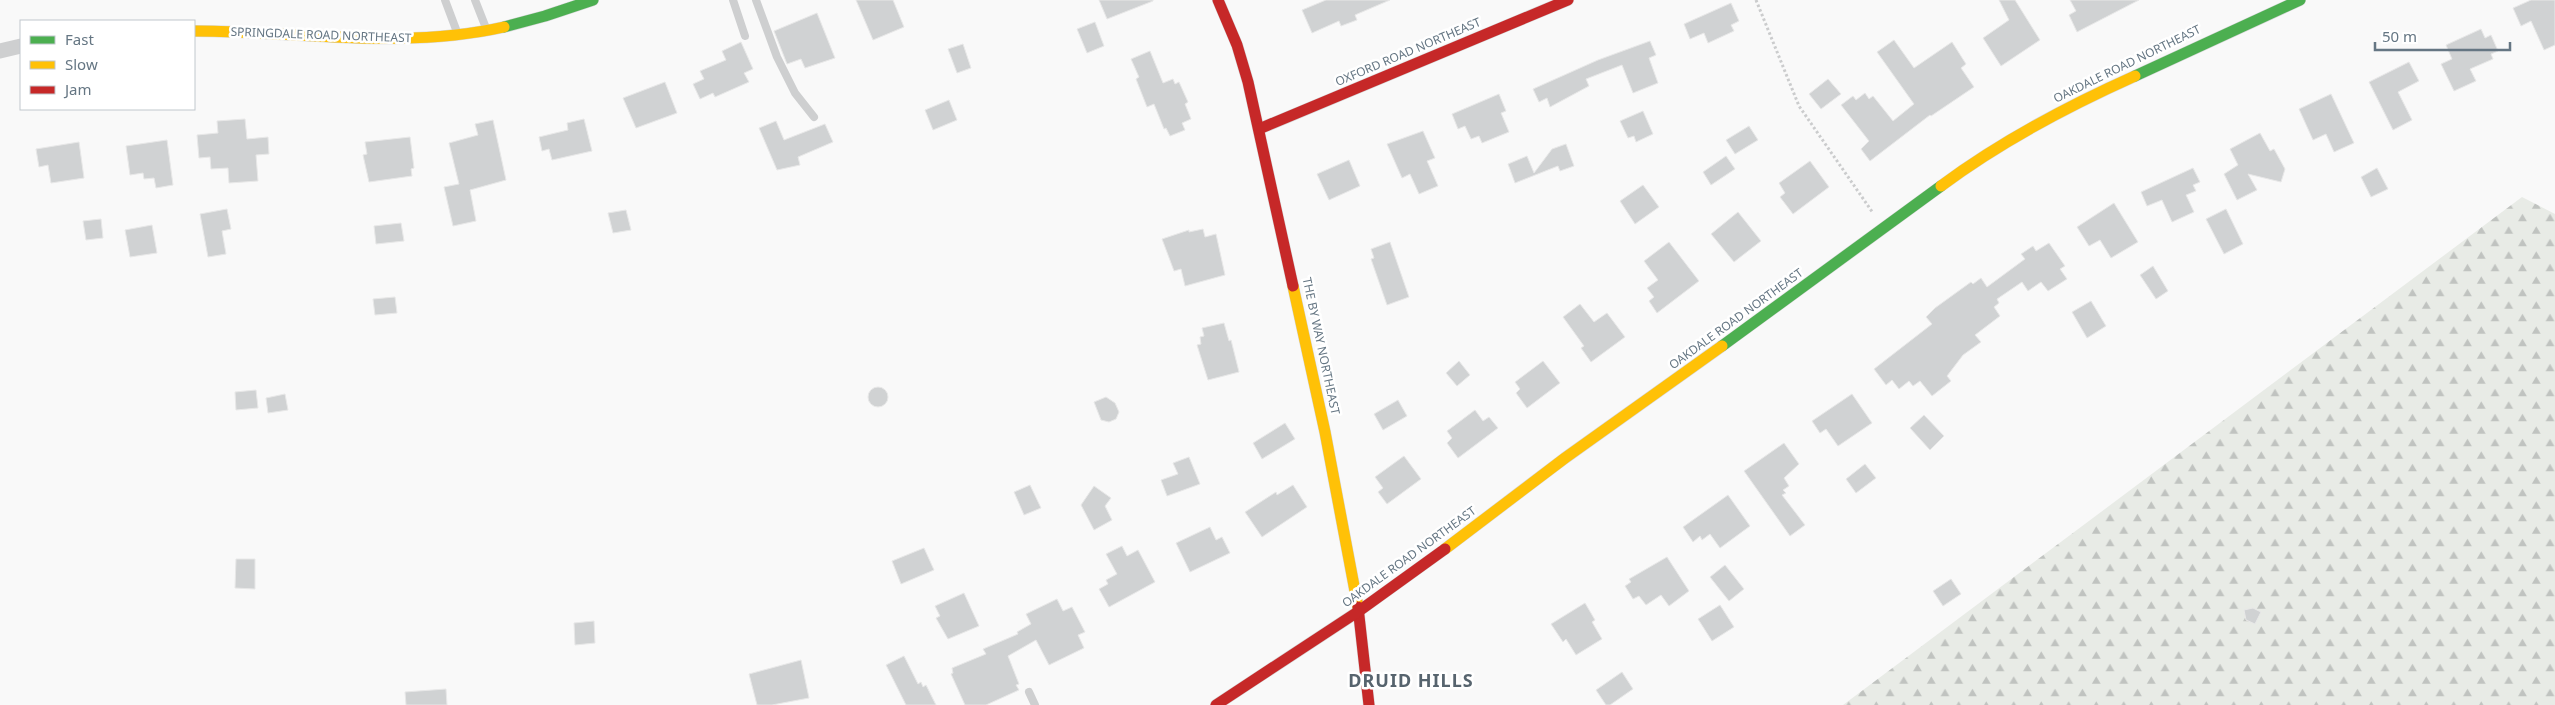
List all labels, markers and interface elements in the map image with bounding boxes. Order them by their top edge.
street label: OXFORD ROAD NORTHEAST [1333,13,1483,90]
legend [20,20,195,110]
street label: OAKDALE ROAD NORTHEAST [2050,20,2203,107]
scale bar [2375,20,2510,52]
street label: SPRINGDALE ROAD NORTHEAST [230,23,412,46]
text: 50 m [2382,26,2417,46]
text: Fast [65,29,94,49]
text: Slow [65,54,98,74]
text: Jam [63,79,92,99]
street label: OAKDALE ROAD NORTHEAST [1665,264,1806,373]
street label: THE BY WAY NORTHEAST [1299,276,1344,416]
street label: OAKDALE ROAD NORTHEAST [1338,502,1479,611]
district label: DRUID HILLS [1348,668,1474,692]

